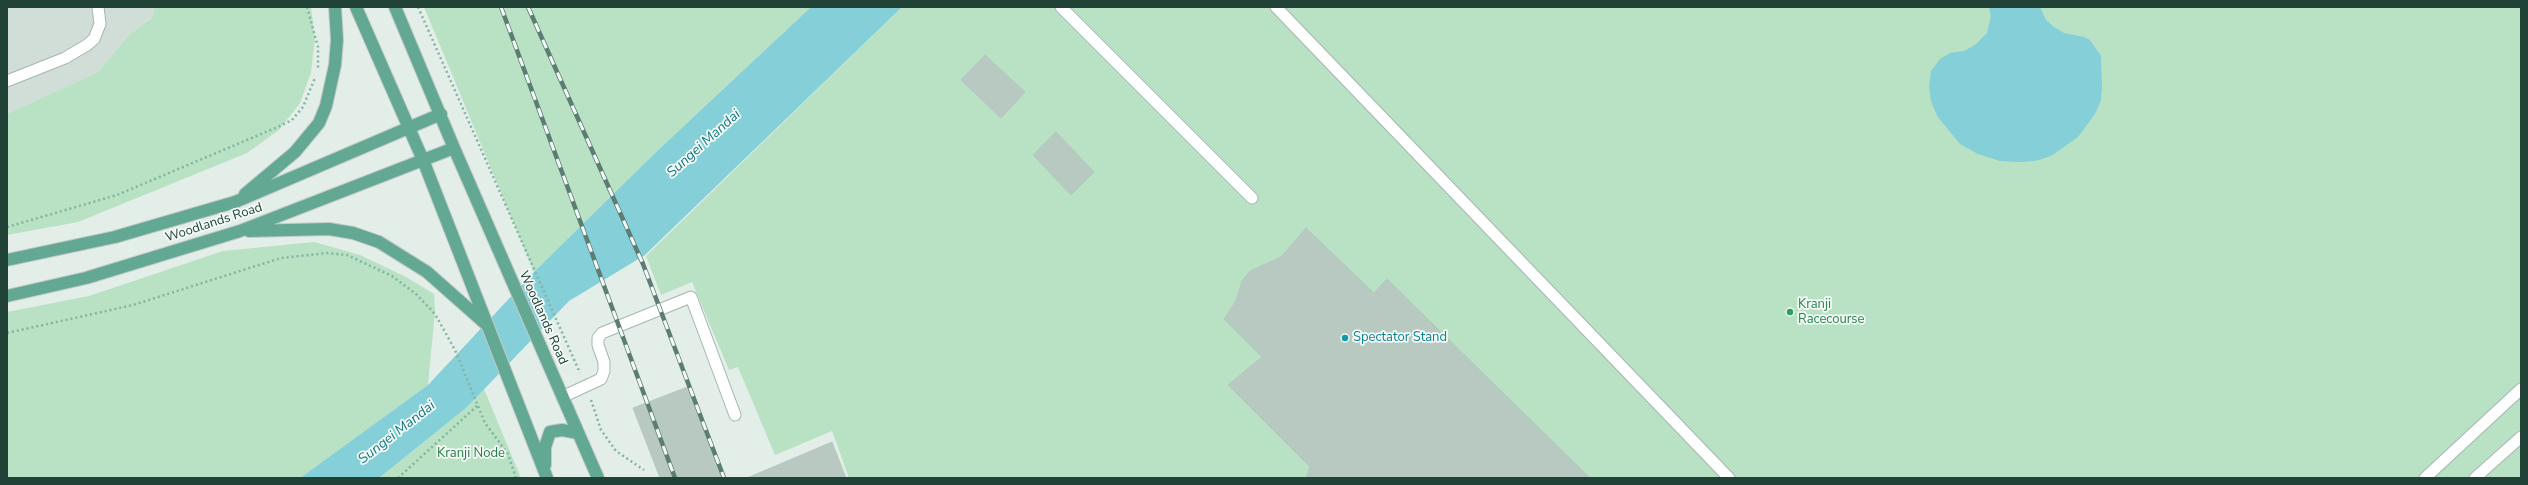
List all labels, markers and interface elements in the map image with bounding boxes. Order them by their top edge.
water label: Sungei Mandai [664,107,744,181]
street label: Woodlands Road [164,200,264,246]
street label: Woodlands Road [515,269,571,367]
place label: Kranji Racecourse [1798,297,1865,328]
marker: Kranji Racecourse [1785,307,1795,317]
place label: Spectator Stand [1353,330,1447,346]
marker: Spectator Stand [1340,333,1350,343]
water label: Sungei Mandai [355,398,439,468]
park label: Kranji Node [437,446,505,462]

